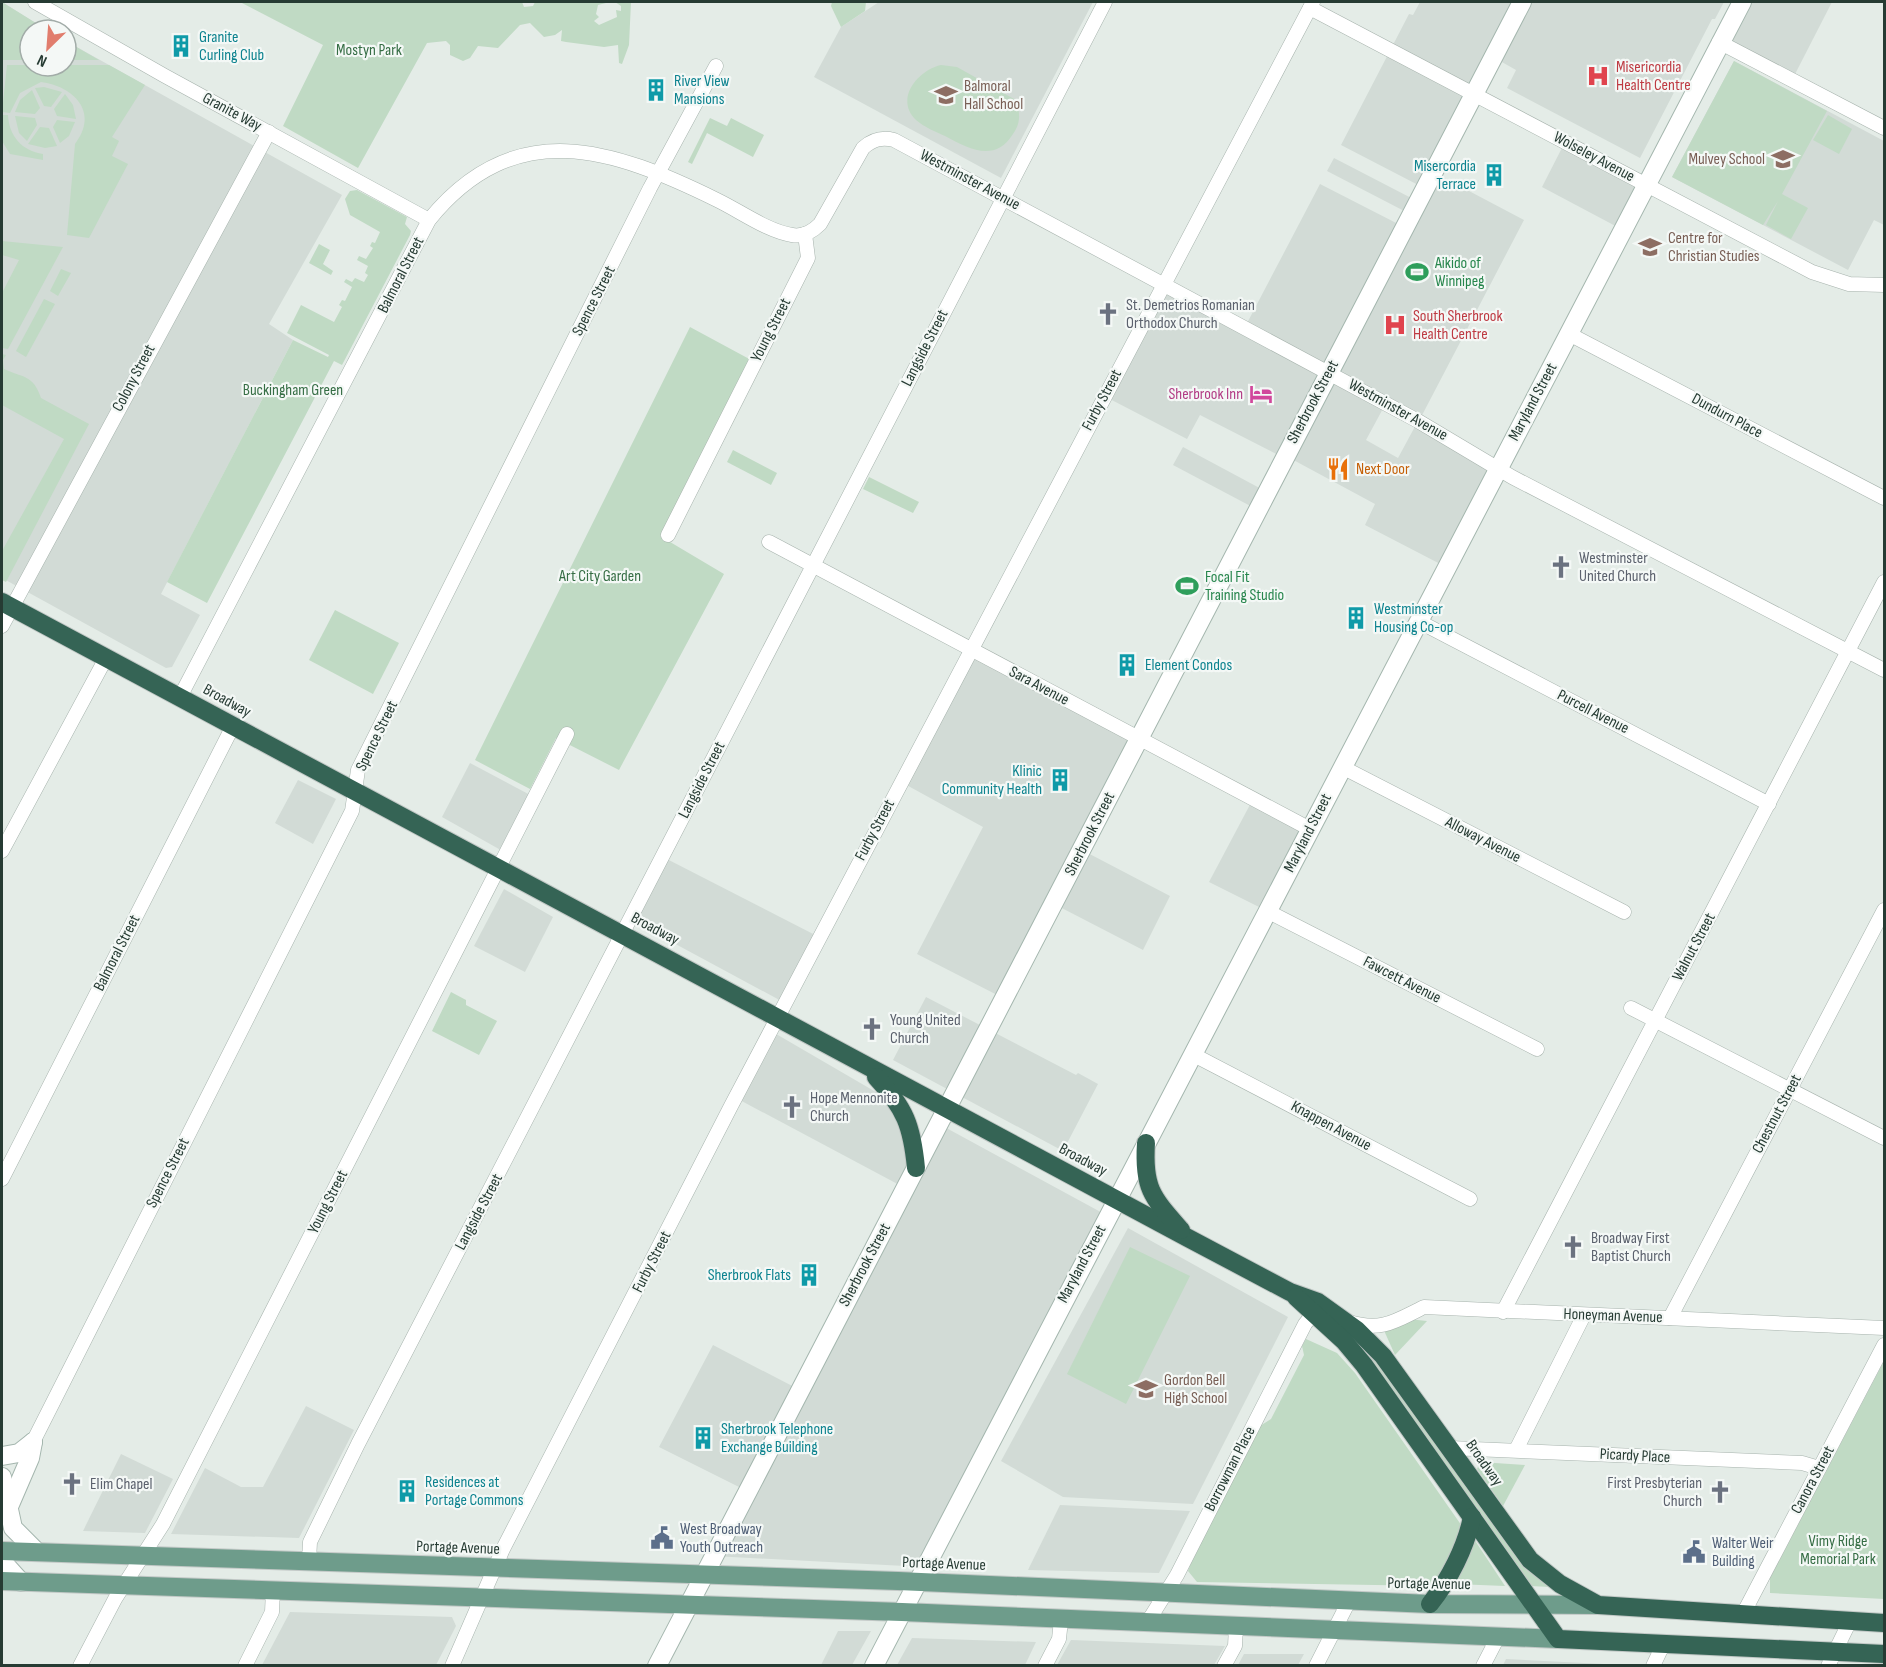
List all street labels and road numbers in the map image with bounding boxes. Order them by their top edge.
street label: Granite Way [199,89,265,135]
street label: Wolseley Avenue [1550,128,1638,186]
street label: Westminster Avenue [917,146,1023,214]
street label: Balmoral Street [374,234,428,316]
street label: Spence Street [568,263,620,339]
street label: Young Street [747,295,795,365]
street label: Langside Street [898,306,952,389]
street label: Colony Street [108,341,160,415]
street label: Sherbrook Street [1283,357,1343,447]
street label: Maryland Street [1505,360,1562,444]
street label: Furby Street [1078,366,1126,434]
street label: Westminster Avenue [1345,375,1451,445]
street label: Dundurn Place [1688,389,1766,443]
street label: Sara Avenue [1006,662,1072,710]
street label: Broadway [200,680,254,722]
street label: Purcell Avenue [1554,686,1632,738]
street label: Spence Street [352,698,402,774]
street label: Langside Street [675,738,729,821]
street label: Sherbrook Street [1061,789,1119,879]
street label: Maryland Street [1280,790,1336,875]
street label: Furby Street [851,796,899,864]
street label: Alloway Avenue [1441,812,1524,867]
street label: Broadway [628,908,682,950]
street label: Walnut Street [1668,910,1720,984]
street label: Balmoral Street [90,912,144,994]
street label: Fawcett Avenue [1360,952,1444,1008]
street label: Chestnut Street [1748,1071,1806,1157]
street label: Knappen Avenue [1288,1097,1374,1155]
street label: Spence Street [142,1135,194,1211]
street label: Broadway [1056,1139,1110,1181]
street label: Young Street [304,1167,352,1237]
street label: Langside Street [451,1171,507,1253]
street label: Sherbrook Street [835,1220,895,1310]
street label: Maryland Street [1054,1222,1111,1306]
street label: Furby Street [628,1228,676,1296]
street label: Honeyman Avenue [1563,1305,1663,1327]
street label: Borrowman Place [1200,1423,1260,1515]
street label: Broadway [1461,1436,1507,1490]
street label: Canora Street [1787,1443,1839,1517]
street label: Picardy Place [1599,1445,1671,1467]
street label: Portage Avenue [416,1537,500,1559]
street label: Portage Avenue [902,1553,986,1575]
street label: Portage Avenue [1387,1574,1471,1594]

